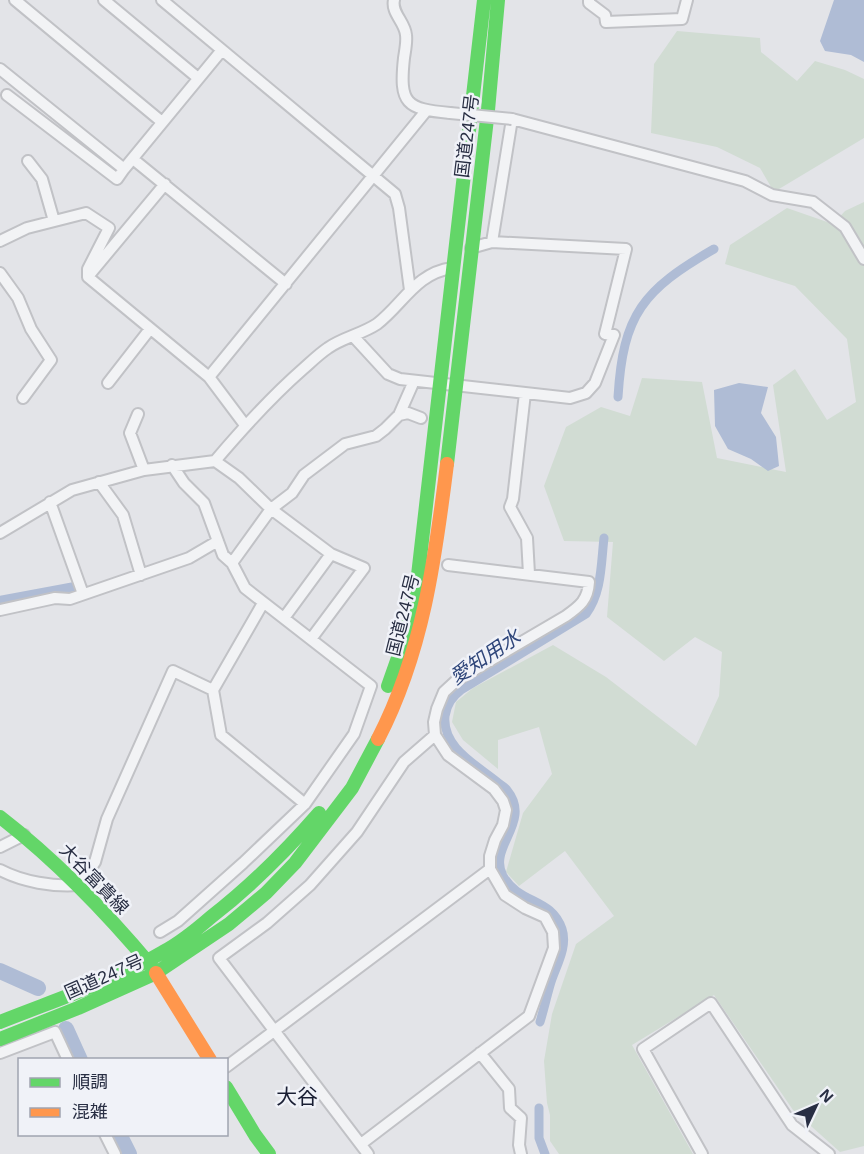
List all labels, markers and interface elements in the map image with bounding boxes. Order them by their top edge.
street label: 国道247号 [452,93,482,179]
street label: 国道247号 [383,572,423,658]
water label: 愛知用水 [446,624,526,688]
street label: 大谷富貴線 [56,840,132,918]
street label: 国道247号 [62,951,146,1003]
legend [18,1058,228,1136]
text: 順調 [72,1072,108,1092]
north arrow [786,1076,846,1136]
district label: 大谷 [276,1085,318,1108]
text: N [816,1086,837,1106]
text: 混雑 [72,1102,108,1122]

